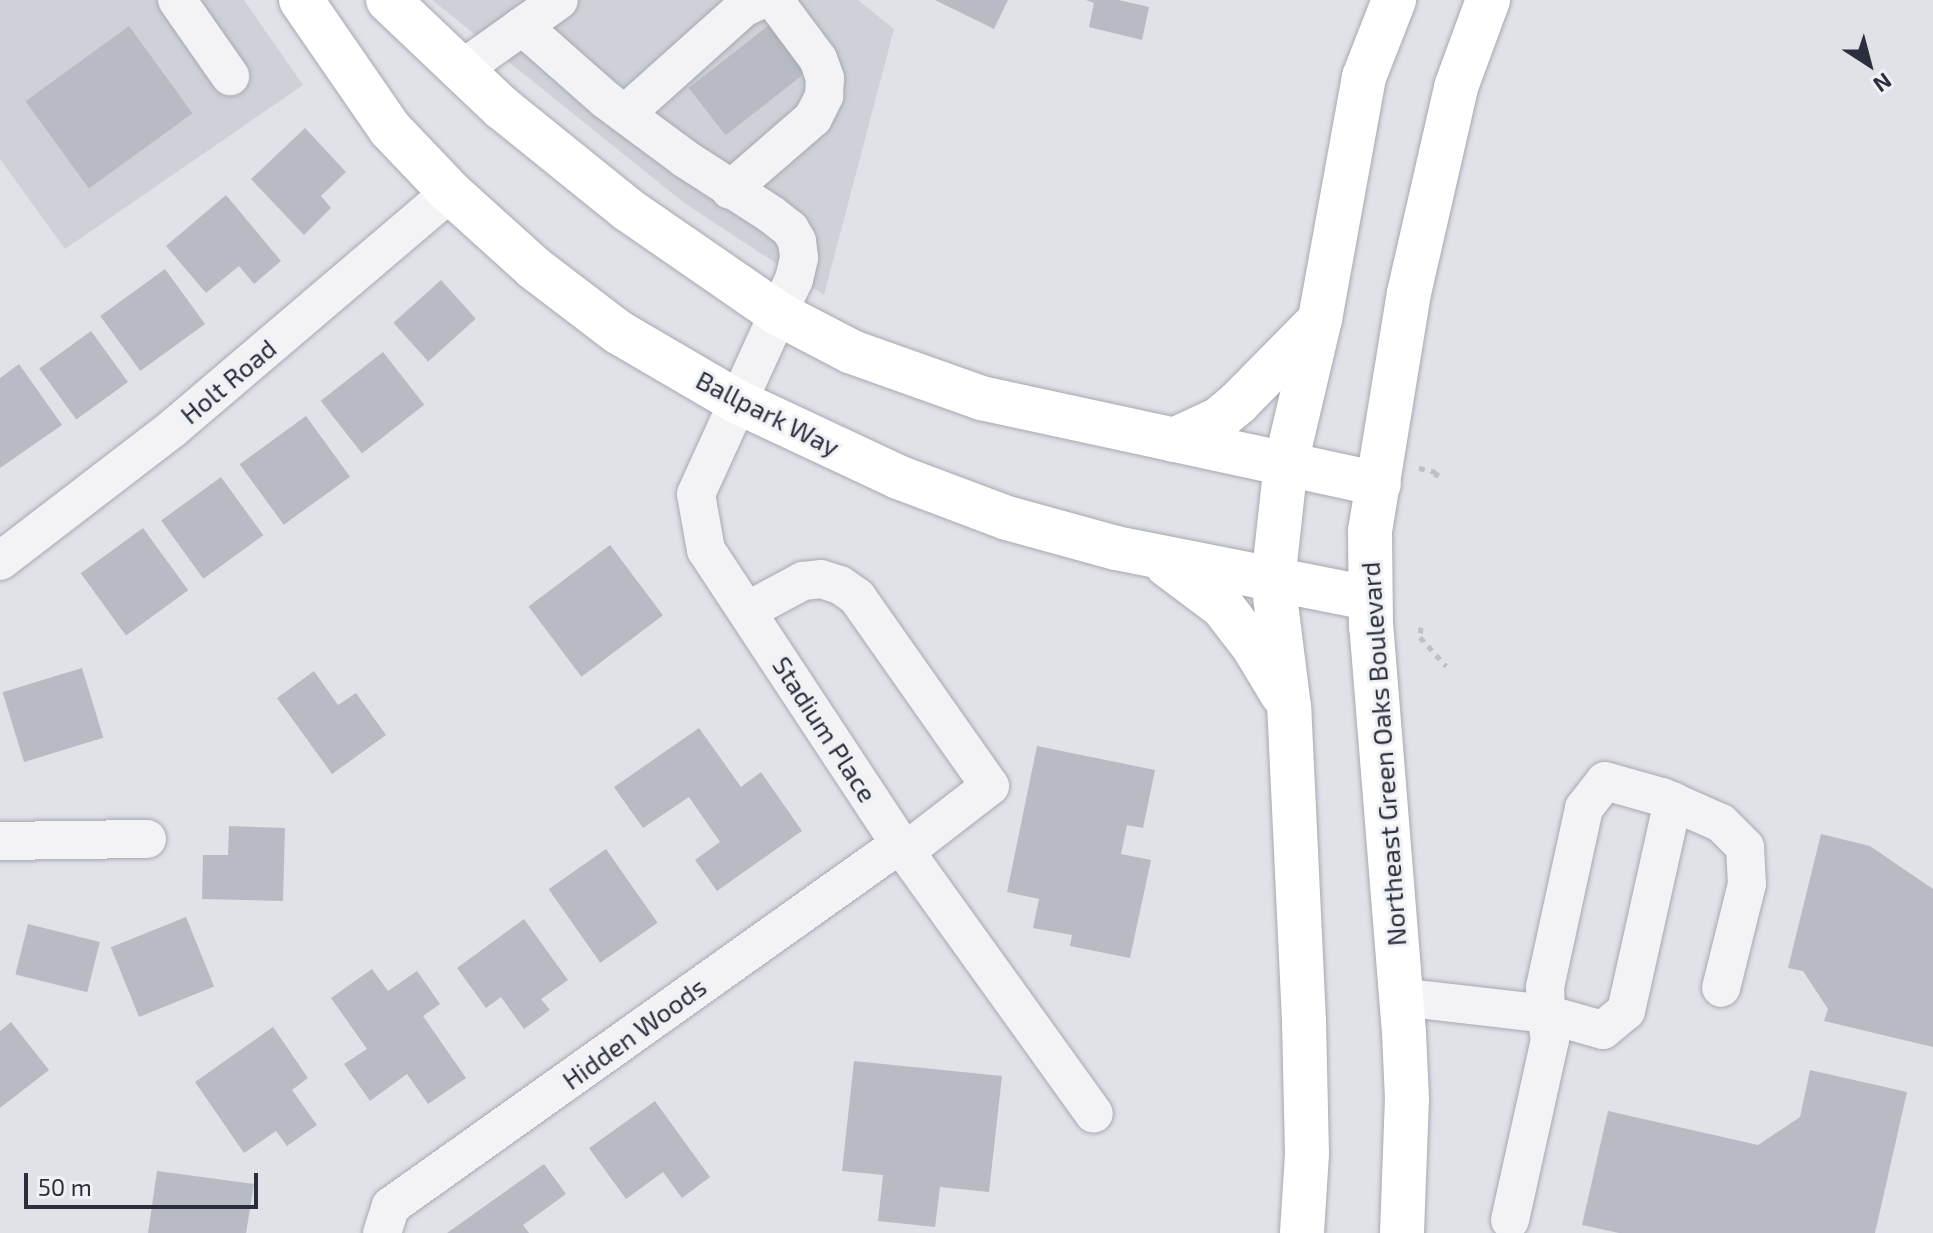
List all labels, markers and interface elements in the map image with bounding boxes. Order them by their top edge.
north arrow [1829,24,1909,104]
text: N [1869,68,1897,99]
street label: Holt Road [174,332,282,430]
street label: Ballpark Way [691,363,845,463]
street label: Northeast Green Oaks Boulevard [1354,561,1412,947]
street label: Stadium Place [766,650,884,808]
street label: Hidden Woods [556,970,712,1096]
scale bar [28,1157,262,1207]
text: 50 m [38,1172,92,1201]

